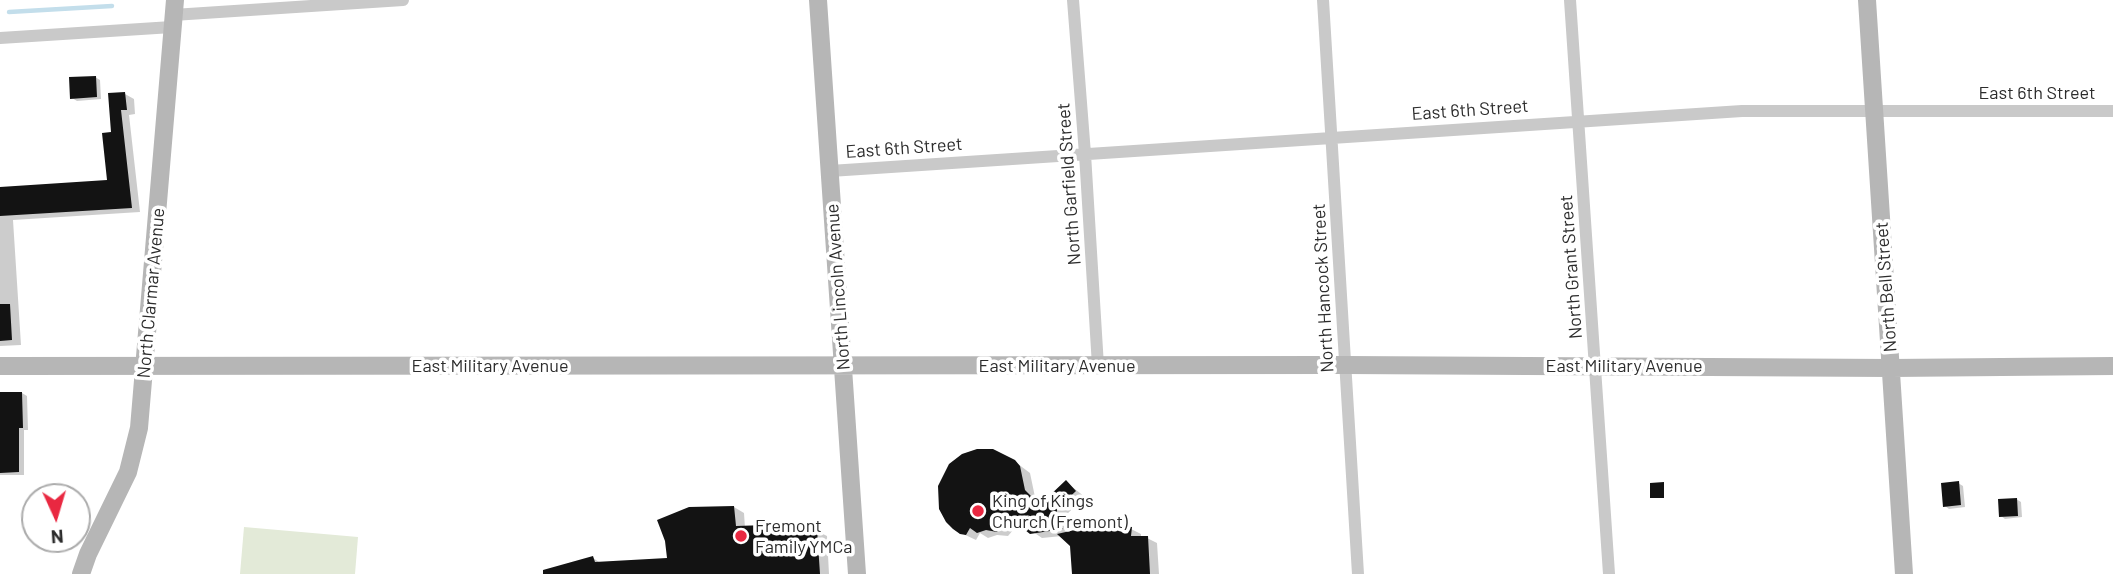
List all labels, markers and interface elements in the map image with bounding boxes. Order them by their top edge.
street label: East 6th Street [1978,82,2096,104]
street label: East 6th Street [1411,95,1529,125]
street label: North Garfield Street [1053,102,1085,266]
street label: East 6th Street [845,133,963,163]
street label: North Grant Street [1555,194,1587,340]
street label: North Lincoln Avenue [821,203,855,371]
street label: North Hancock Street [1308,203,1338,373]
street label: North Clarmar Avenue [133,207,169,379]
street label: North Bell Street [1871,221,1901,353]
street label: East Military Avenue [412,355,568,377]
street label: East Military Avenue [979,355,1135,377]
street label: East Military Avenue [1546,355,1702,377]
north arrow [21,483,91,553]
place label: King of Kings Church (Fremont) [992,490,1128,532]
marker: King of Kings Church (Fremont) [970,503,986,519]
place label: Fremont Family YMCa [755,515,852,558]
text: N [50,526,64,549]
marker: Fremont Family YMCa [733,528,749,544]

